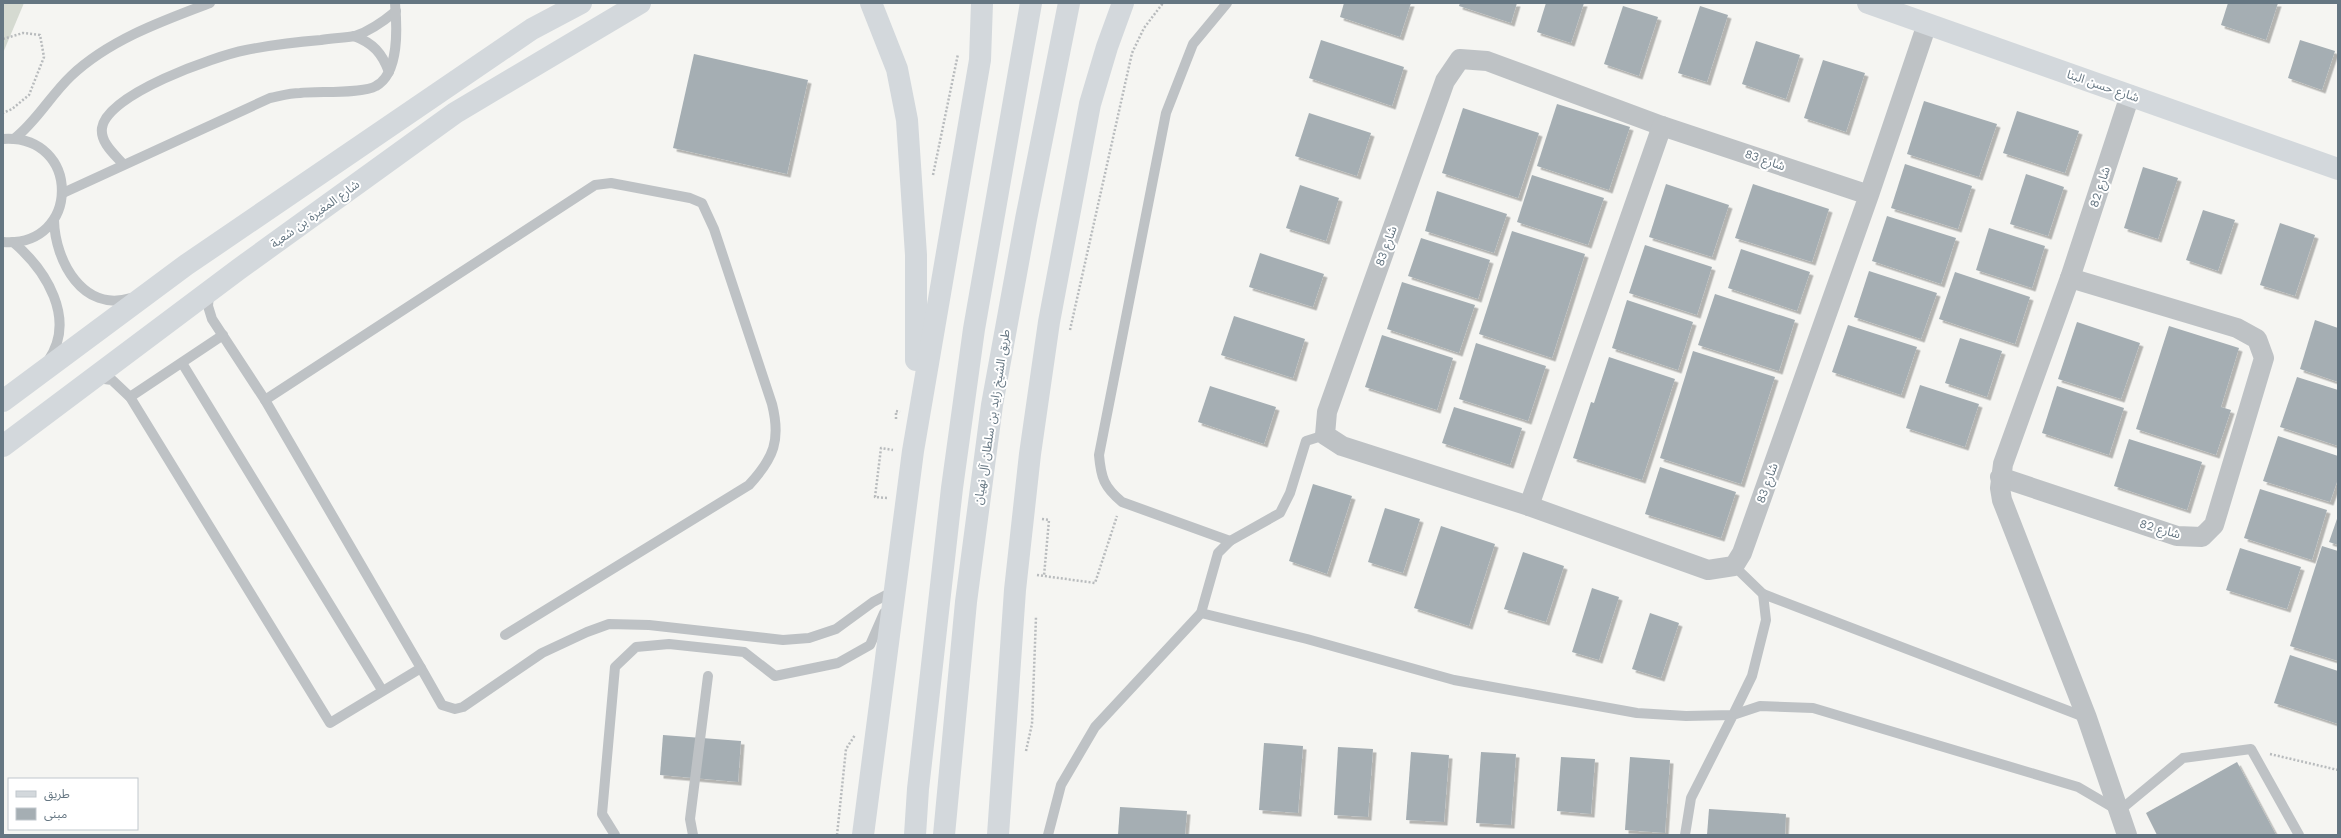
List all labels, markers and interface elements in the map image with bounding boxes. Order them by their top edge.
street label: شارع حسن البنا [2064,67,2141,107]
street label: شارع 83 [1742,147,1787,175]
street label: شارع 82 [2087,165,2115,210]
street label: شارع المغيرة بن شعبة [268,177,363,252]
street label: شارع 83 [1372,224,1402,269]
street label: طريق الشيخ زايد بن سلطان آل نهيان [971,328,1015,506]
street label: شارع 83 [1753,461,1783,506]
street label: شارع 82 [2137,517,2182,543]
legend [8,778,138,830]
text: طريق [44,787,70,802]
text: مبنى [44,807,67,821]

